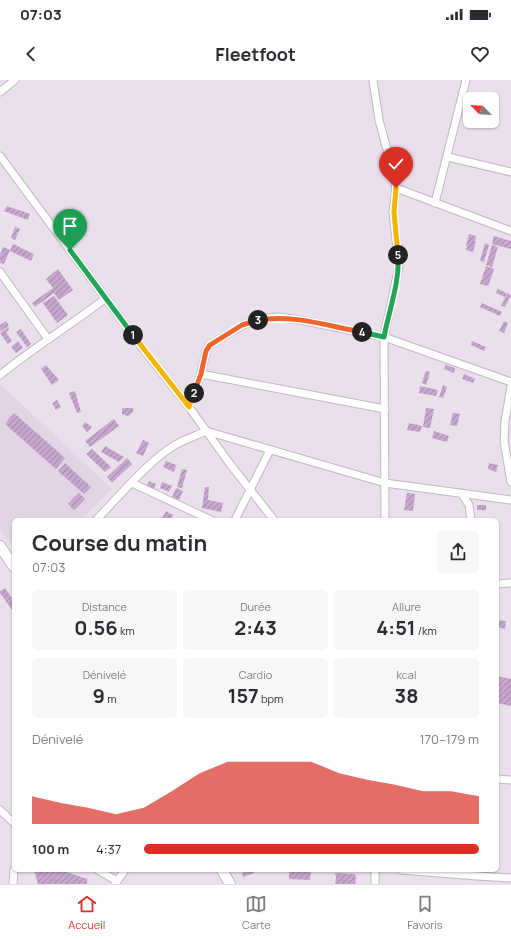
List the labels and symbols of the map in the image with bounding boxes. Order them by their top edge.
north arrow [463,92,499,128]
pin [379,147,413,188]
pin [53,209,87,250]
pin: 5 [388,245,408,265]
pin: 3 [248,310,268,330]
pin: 4 [352,322,372,342]
pin: 1 [123,325,143,345]
pin: 2 [184,383,204,403]

